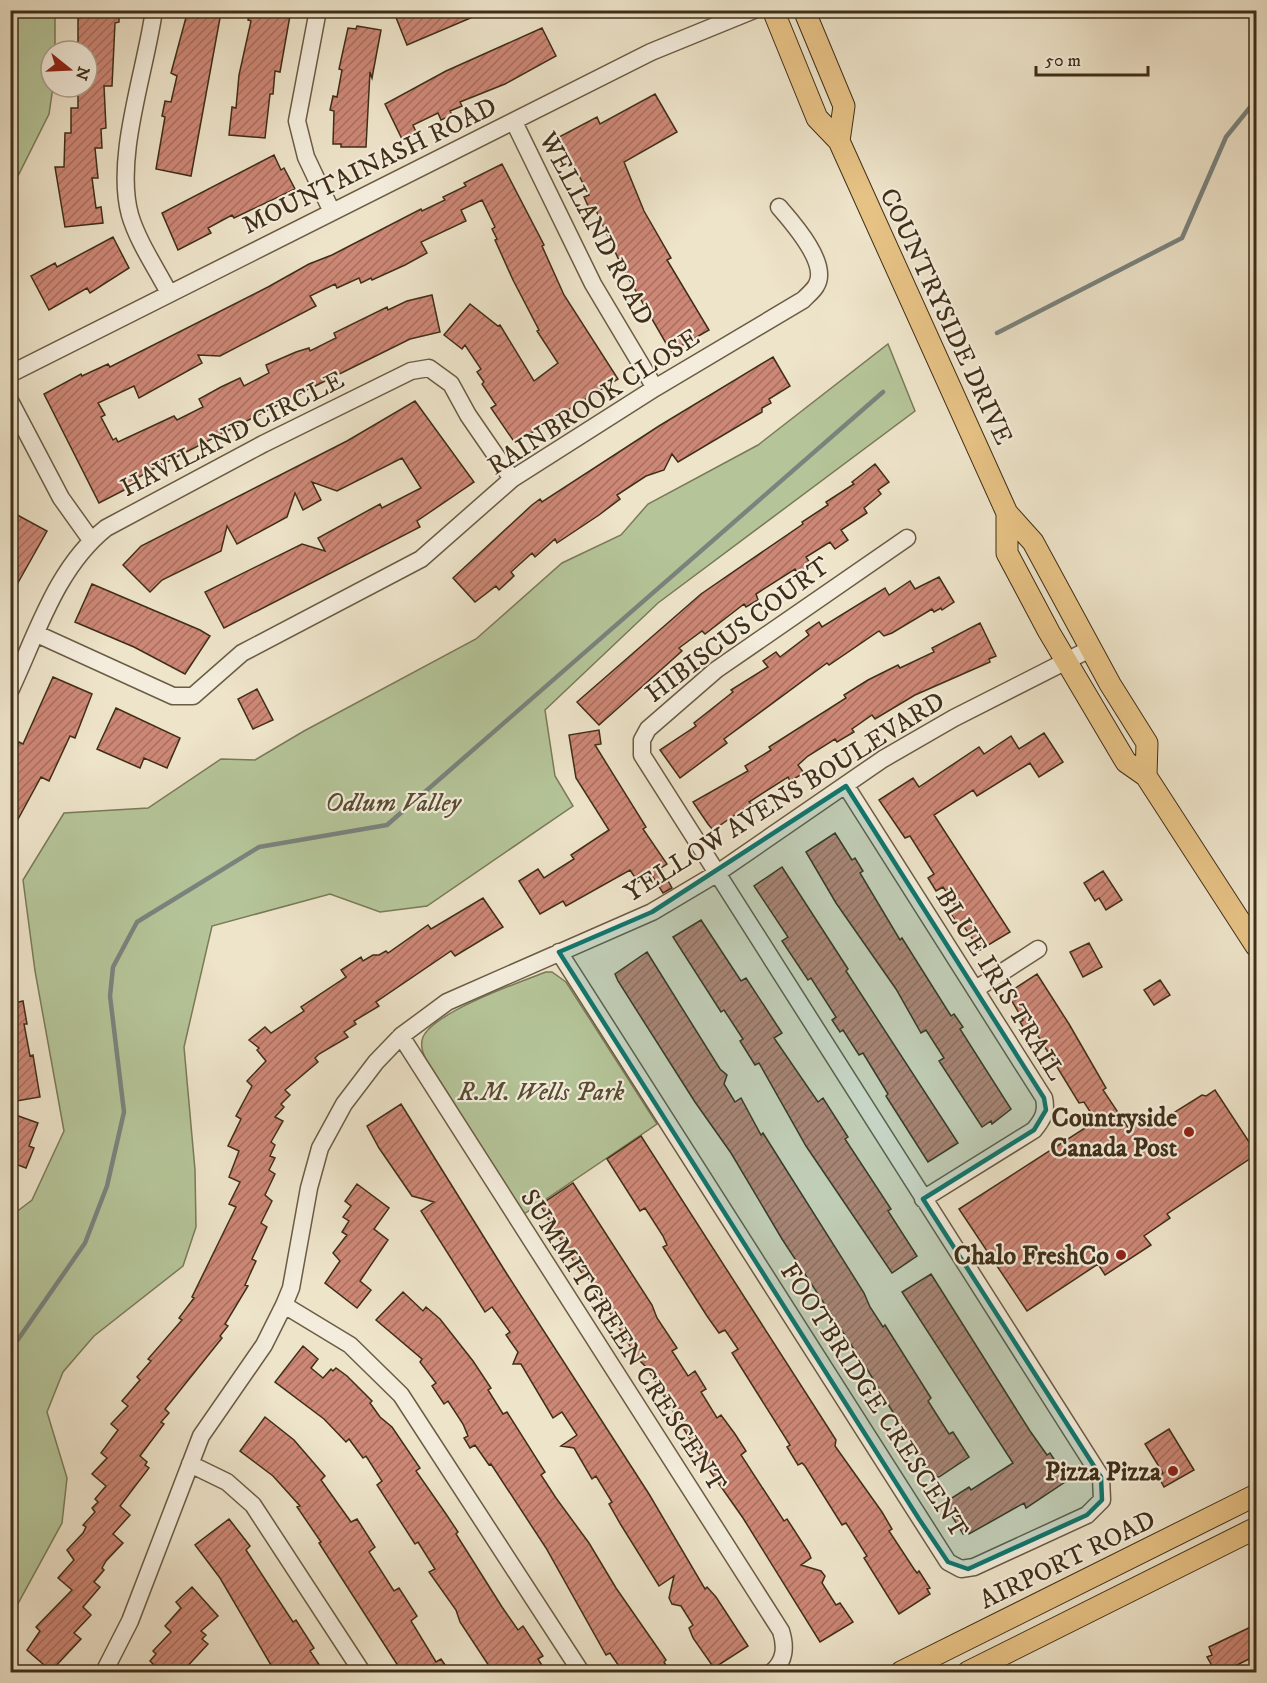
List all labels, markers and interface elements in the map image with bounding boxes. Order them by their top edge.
north arrow [39,39,99,99]
scale bar [1036,39,1148,77]
text: 50 m [1045,50,1081,72]
text: N [71,64,94,83]
street label: MOUNTAINASH ROAD [237,90,502,242]
street label: WELLAND ROAD [530,126,661,331]
street label: COUNTRYSIDE DRIVE [872,183,1020,450]
street label: RAINBROOK CLOSE [482,321,706,483]
street label: HAVILAND CIRCLE [115,364,350,505]
street label: HIBISCUS COURT [639,550,837,710]
street label: YELLOW AVENS BOULEVARD [618,685,951,910]
park label: Odlum Valley [325,787,462,820]
street label: BLUE IRIS TRAIL [928,883,1072,1087]
park label: R.M. Wells Park [457,1076,624,1109]
place label: Countryside Canada Post [1050,1102,1178,1165]
marker: Countryside Canada Post [1182,1125,1196,1139]
street label: SUMMITGREEN CRESCENT [512,1183,733,1499]
place label: Chalo FreshCo [954,1240,1109,1273]
marker: Chalo FreshCo [1114,1248,1128,1262]
street label: FOOTBRIDGE CRESCENT [772,1257,975,1545]
place label: Pizza Pizza [1045,1456,1162,1489]
marker: Pizza Pizza [1166,1464,1180,1478]
street label: AIRPORT ROAD [974,1504,1161,1617]

